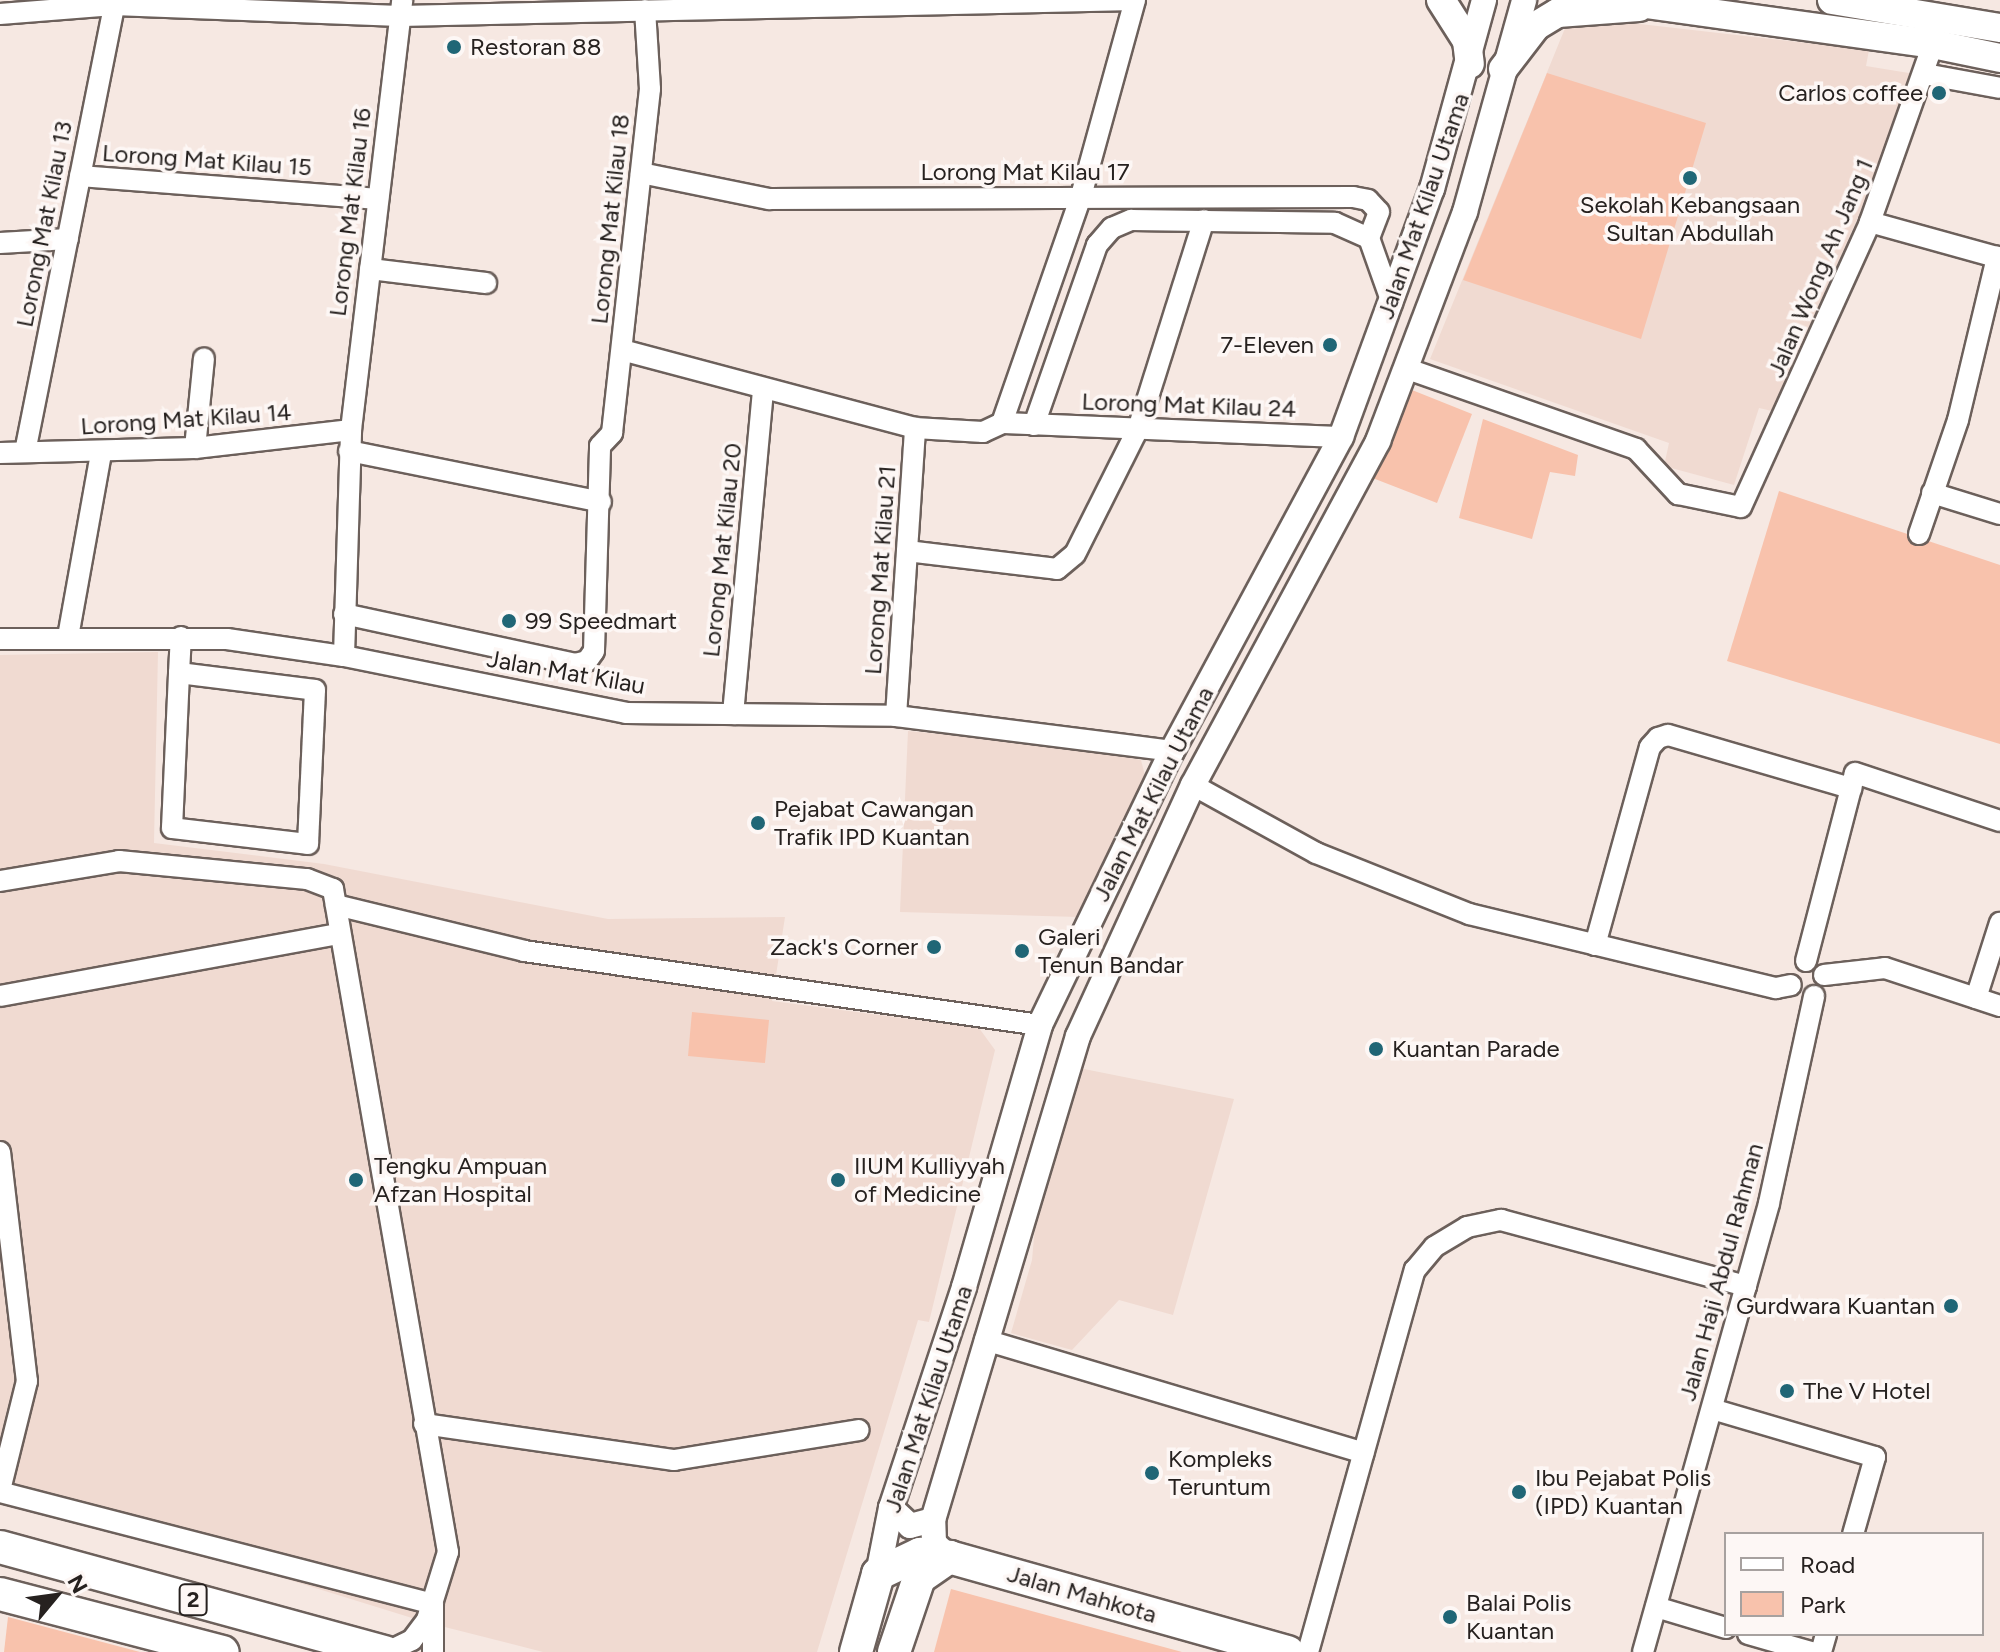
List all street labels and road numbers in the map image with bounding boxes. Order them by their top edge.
street label: Jalan Mat Kilau Utama [1371,89,1475,323]
street label: Lorong Mat Kilau 16 [323,106,377,318]
street label: Lorong Mat Kilau 18 [585,113,635,325]
street label: Lorong Mat Kilau 13 [10,118,78,330]
street label: Lorong Mat Kilau 15 [101,138,313,182]
street label: Jalan Wong Ah Jang 1 [1761,155,1879,381]
street label: Lorong Mat Kilau 17 [920,158,1130,186]
street label: Lorong Mat Kilau 24 [1081,387,1297,423]
street label: Lorong Mat Kilau 14 [80,397,292,441]
street label: Lorong Mat Kilau 20 [696,441,748,659]
street label: Lorong Mat Kilau 21 [858,464,902,676]
street label: Jalan Mat Kilau [485,644,647,700]
street label: Jalan Mat Kilau Utama [1086,682,1220,906]
street label: Jalan Haji Abdul Rahman [1673,1140,1769,1404]
street label: Jalan Mat Kilau Utama [878,1282,978,1516]
street label: Jalan Mahkota [1004,1559,1160,1629]
road number: 2 [177,1582,209,1618]

